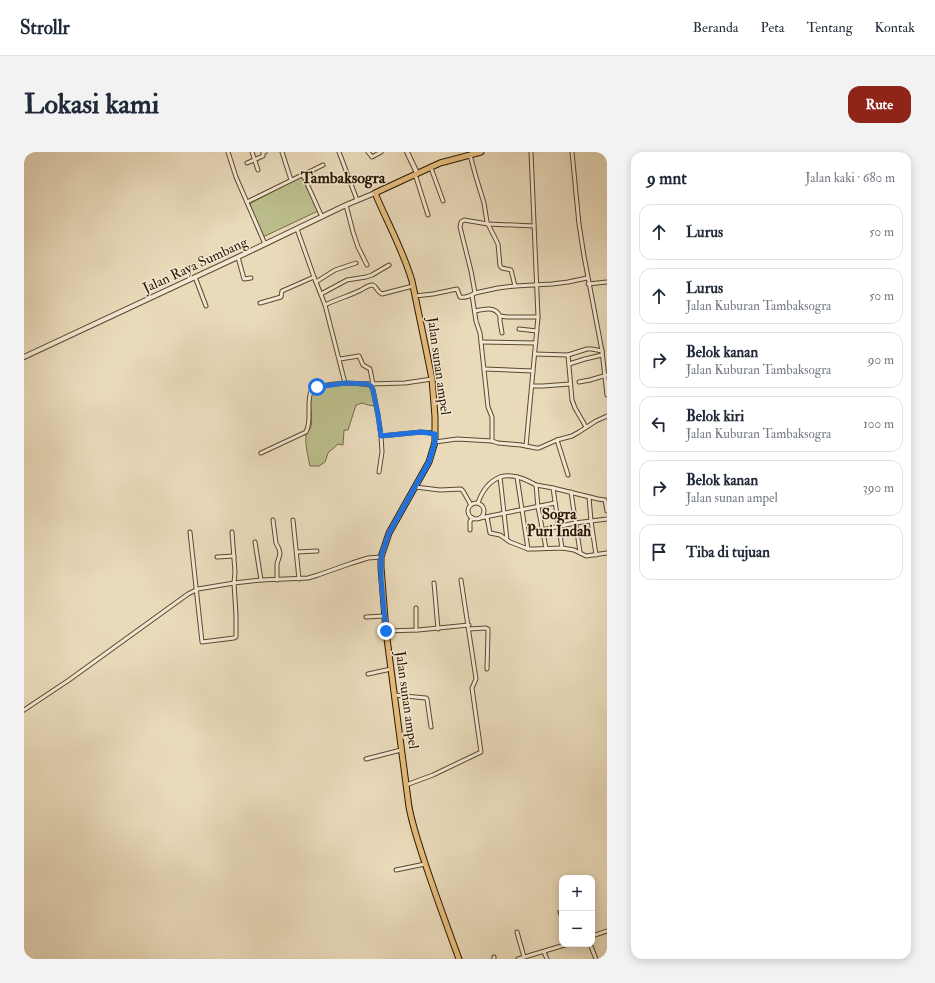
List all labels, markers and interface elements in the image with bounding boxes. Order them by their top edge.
text: Strollr [20,16,70,40]
text: Beranda [693,19,739,36]
text: Peta [761,19,785,36]
text: Tentang [807,19,853,36]
text: Kontak [875,19,915,36]
button: Rute [848,86,911,123]
text: Lokasi kami [24,87,159,122]
district label: Tambaksogra [300,168,386,189]
text: 9 mnt [647,168,687,189]
text: Jalan kaki · 680 m [805,170,895,186]
icon: ahead [648,221,670,243]
text: Lurus [686,223,723,242]
text: 50 m [869,224,894,240]
street label: Jalan Raya Sumbang [139,233,251,298]
text: Lurus [686,279,723,298]
icon: ahead [648,285,670,307]
text: 50 m [869,288,894,304]
text: Jalan Kuburan Tambaksogra [686,298,831,314]
street label: Jalan sunan ampel [423,315,454,417]
text: Belok kanan [686,343,758,362]
icon: right [648,349,670,371]
text: 90 m [868,352,894,368]
text: Jalan Kuburan Tambaksogra [686,362,831,378]
route start [308,378,326,396]
text: Belok kiri [686,407,744,426]
icon: left [648,413,670,435]
text: 100 m [863,416,894,432]
text: Jalan Kuburan Tambaksogra [686,426,831,442]
text: Belok kanan [686,471,758,490]
icon: right [648,477,670,499]
text: 390 m [863,480,894,496]
text: Jalan sunan ampel [686,490,778,506]
district label: Sogra Puri Indah [527,505,591,541]
icon: arrive [648,541,670,563]
text: Tiba di tujuan [686,543,770,562]
route end [377,622,395,640]
street label: Jalan sunan ampel [391,649,422,751]
map controls [559,875,595,947]
button: + [559,875,595,911]
button: − [559,911,595,947]

